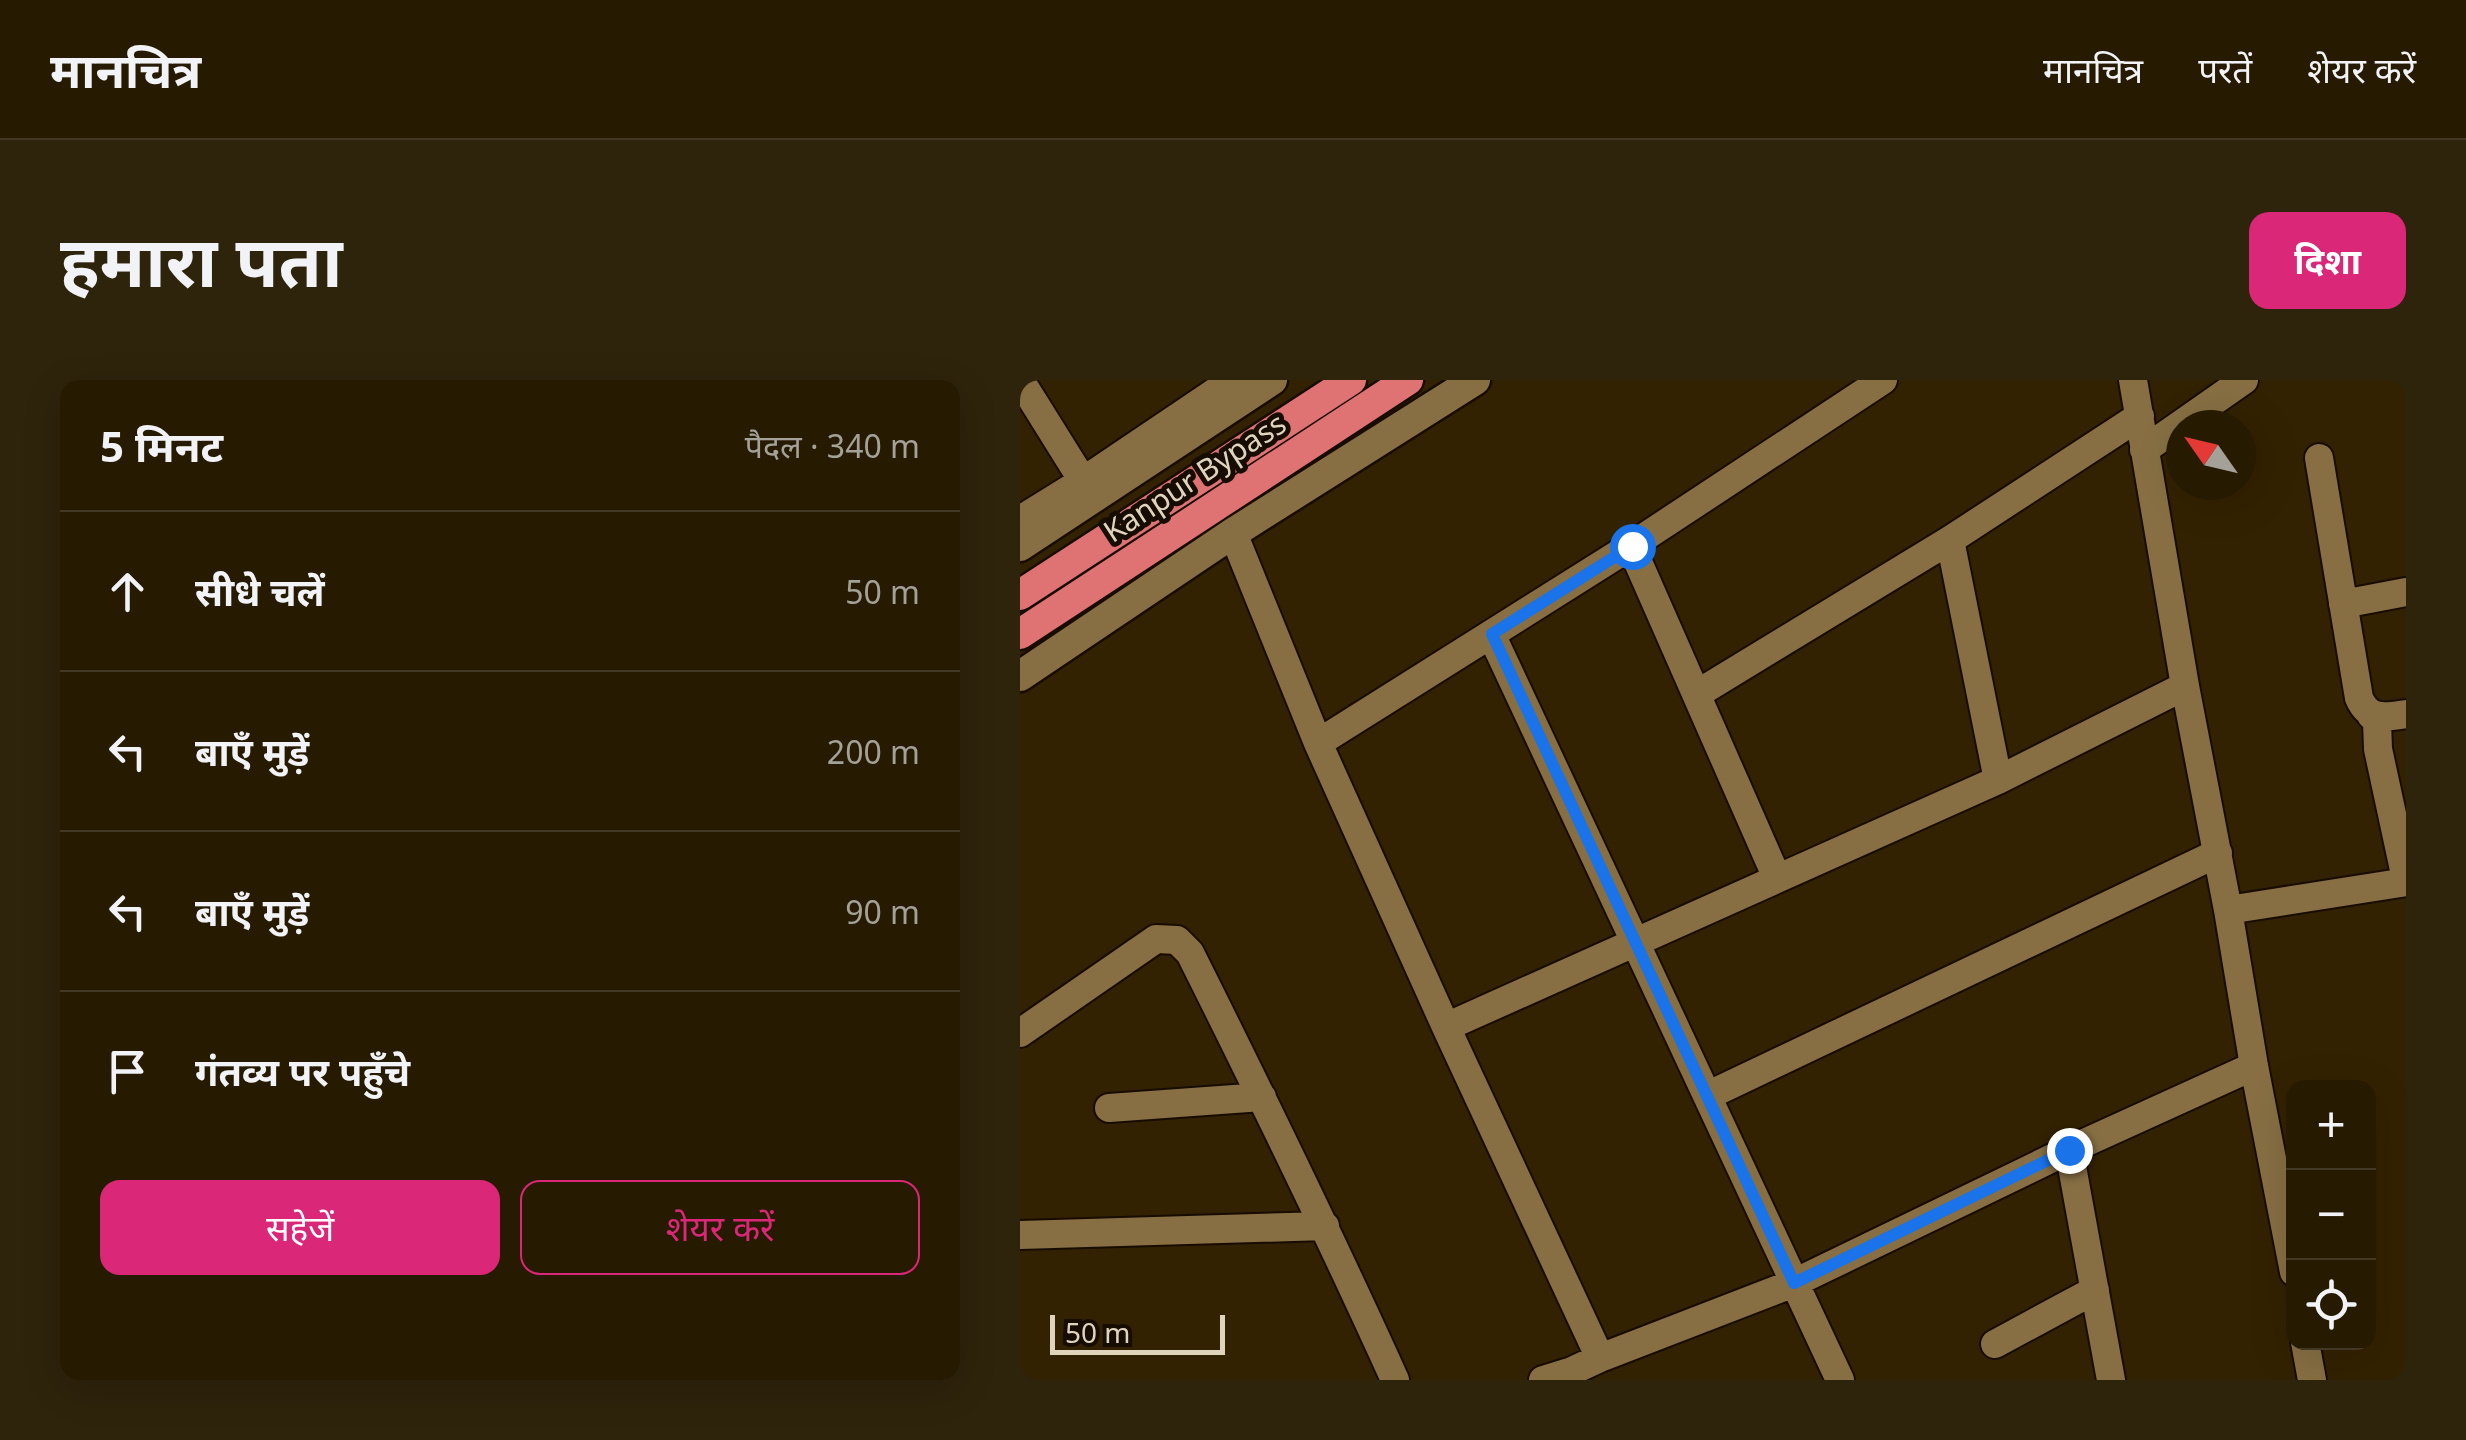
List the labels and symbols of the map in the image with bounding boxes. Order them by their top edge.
street label: Kanpur Bypass [1095,402,1293,551]
north arrow [2166,410,2256,500]
route start [1610,524,1656,570]
route end [2047,1128,2093,1174]
scale bar [1050,1310,1225,1354]

